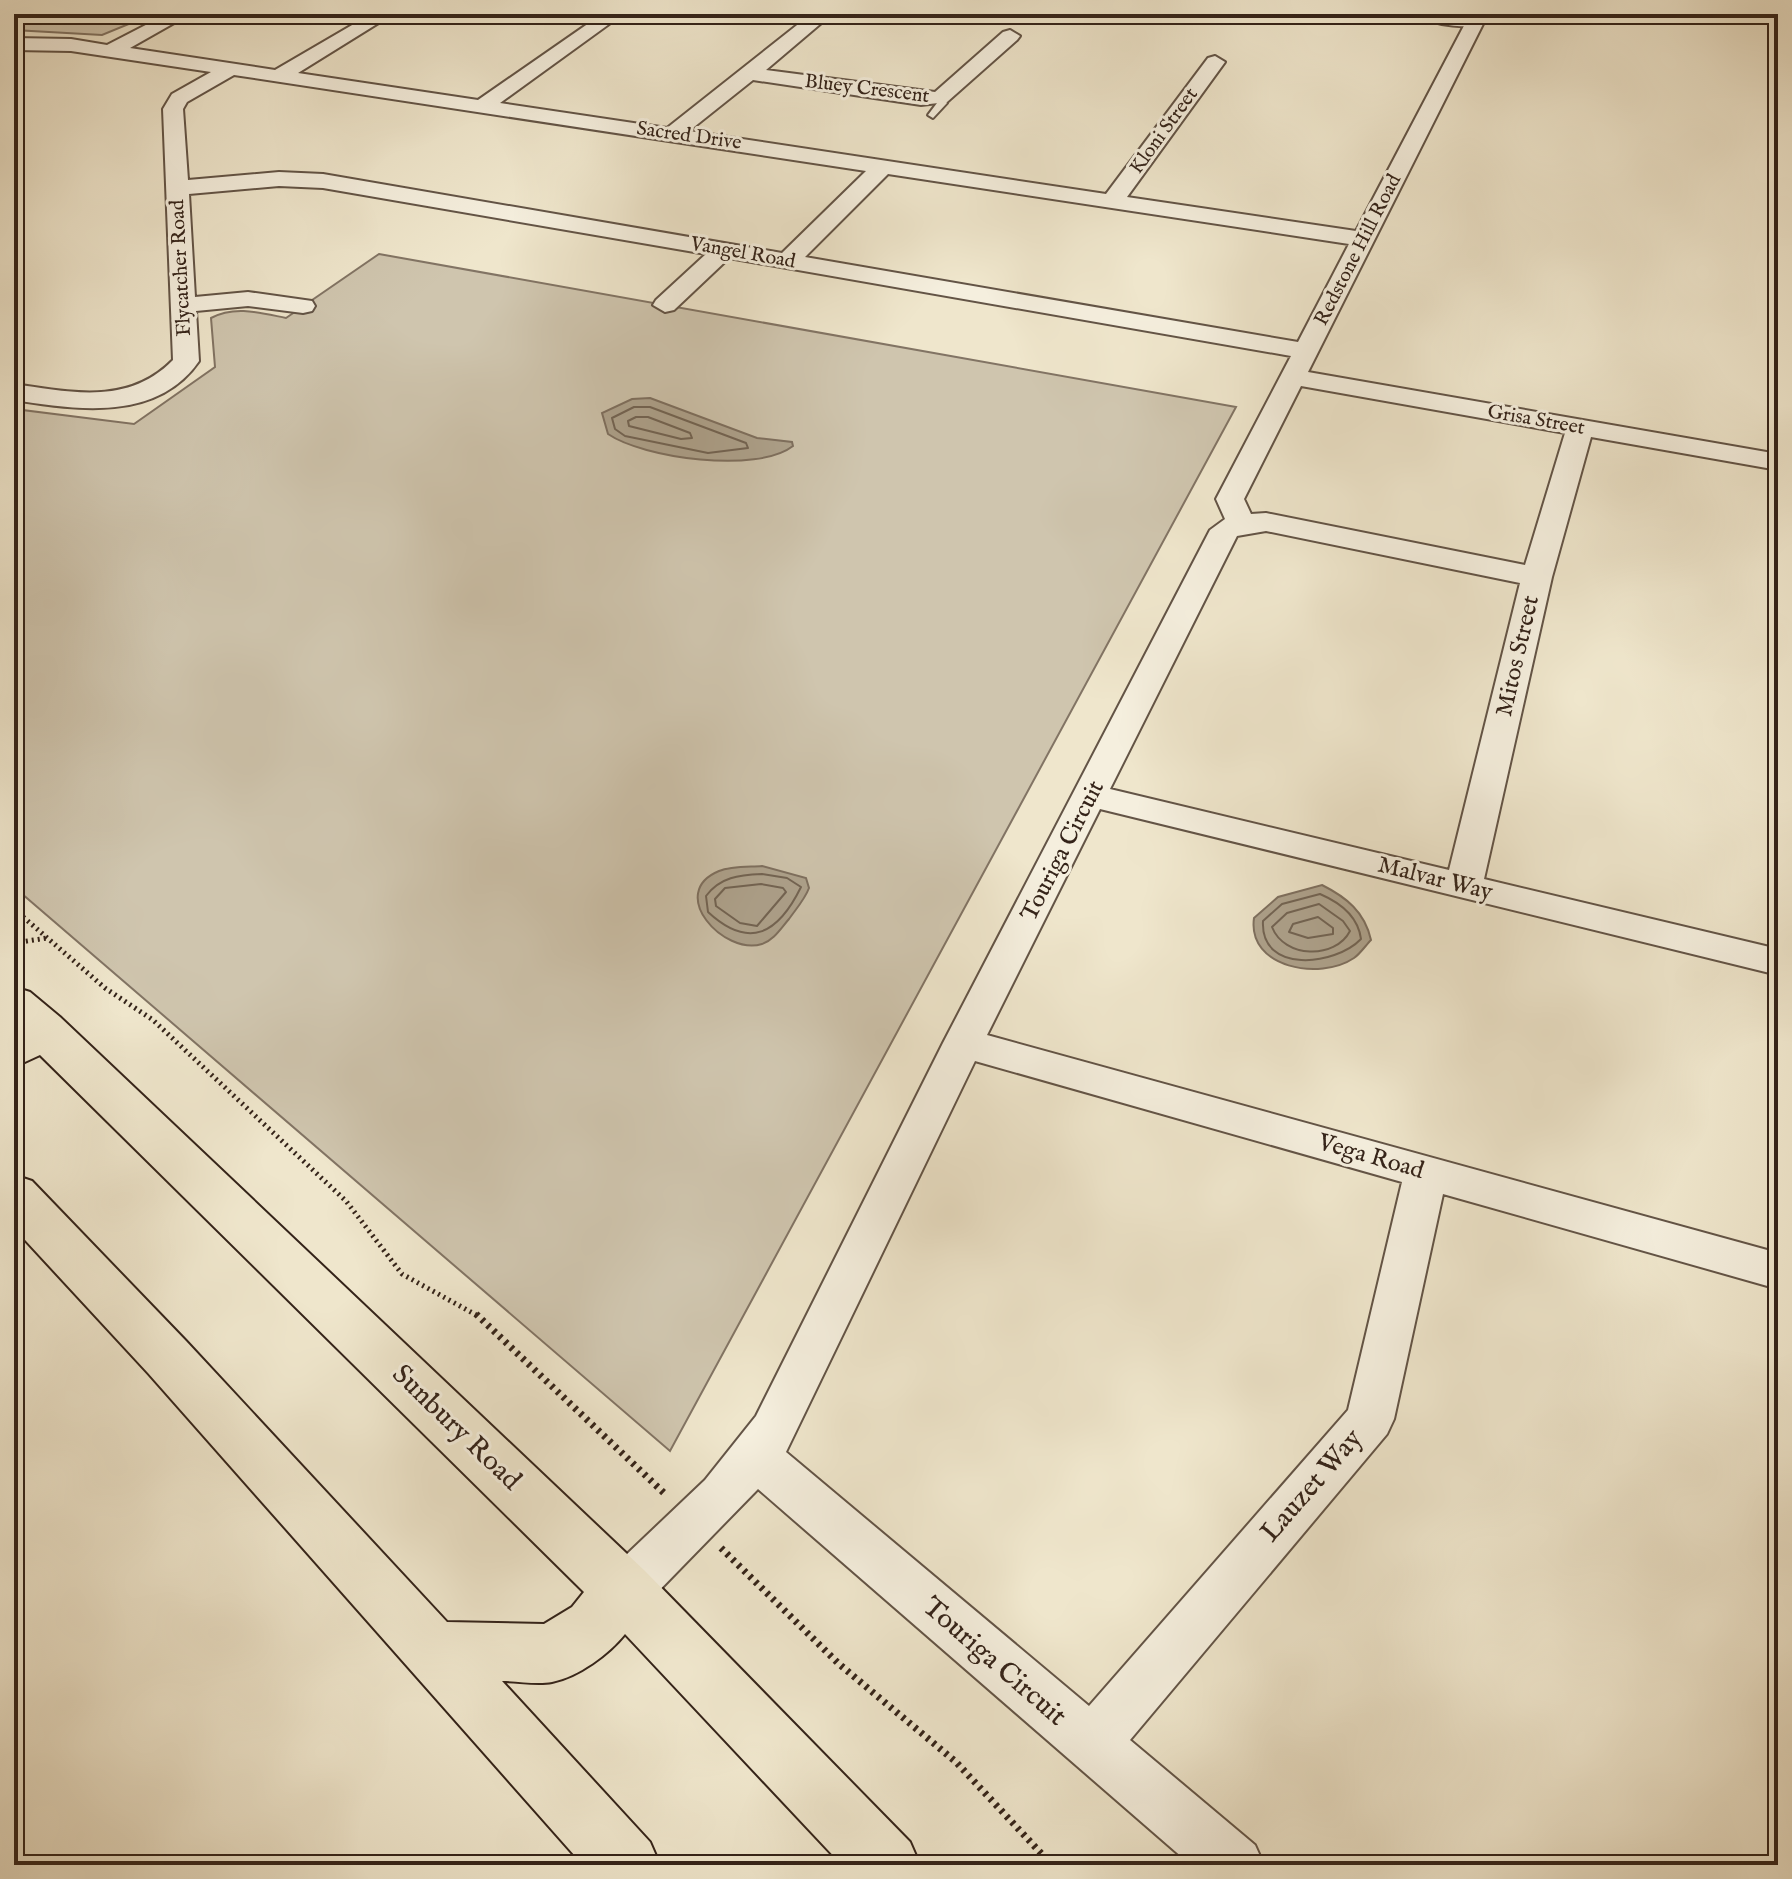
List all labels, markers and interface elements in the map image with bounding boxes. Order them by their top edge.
street label: Bluey Crescent [803,69,931,109]
street label: Kloni Street [1124,83,1204,179]
street label: Sacred Drive [635,116,743,156]
street label: Redstone Hill Road [1309,170,1407,330]
street label: Flycatcher Road [165,199,197,337]
street label: Vangel Road [688,231,798,275]
street label: Grisa Street [1485,399,1587,441]
street label: Mitos Street [1489,592,1547,720]
street label: Touriga Circuit [1014,775,1112,927]
street label: Malvar Way [1374,850,1496,908]
street label: Vega Road [1314,1127,1428,1187]
street label: Sunbury Road [384,1358,528,1498]
street label: Lauzet Way [1253,1422,1371,1550]
street label: Touriga Circuit [915,1590,1074,1734]

